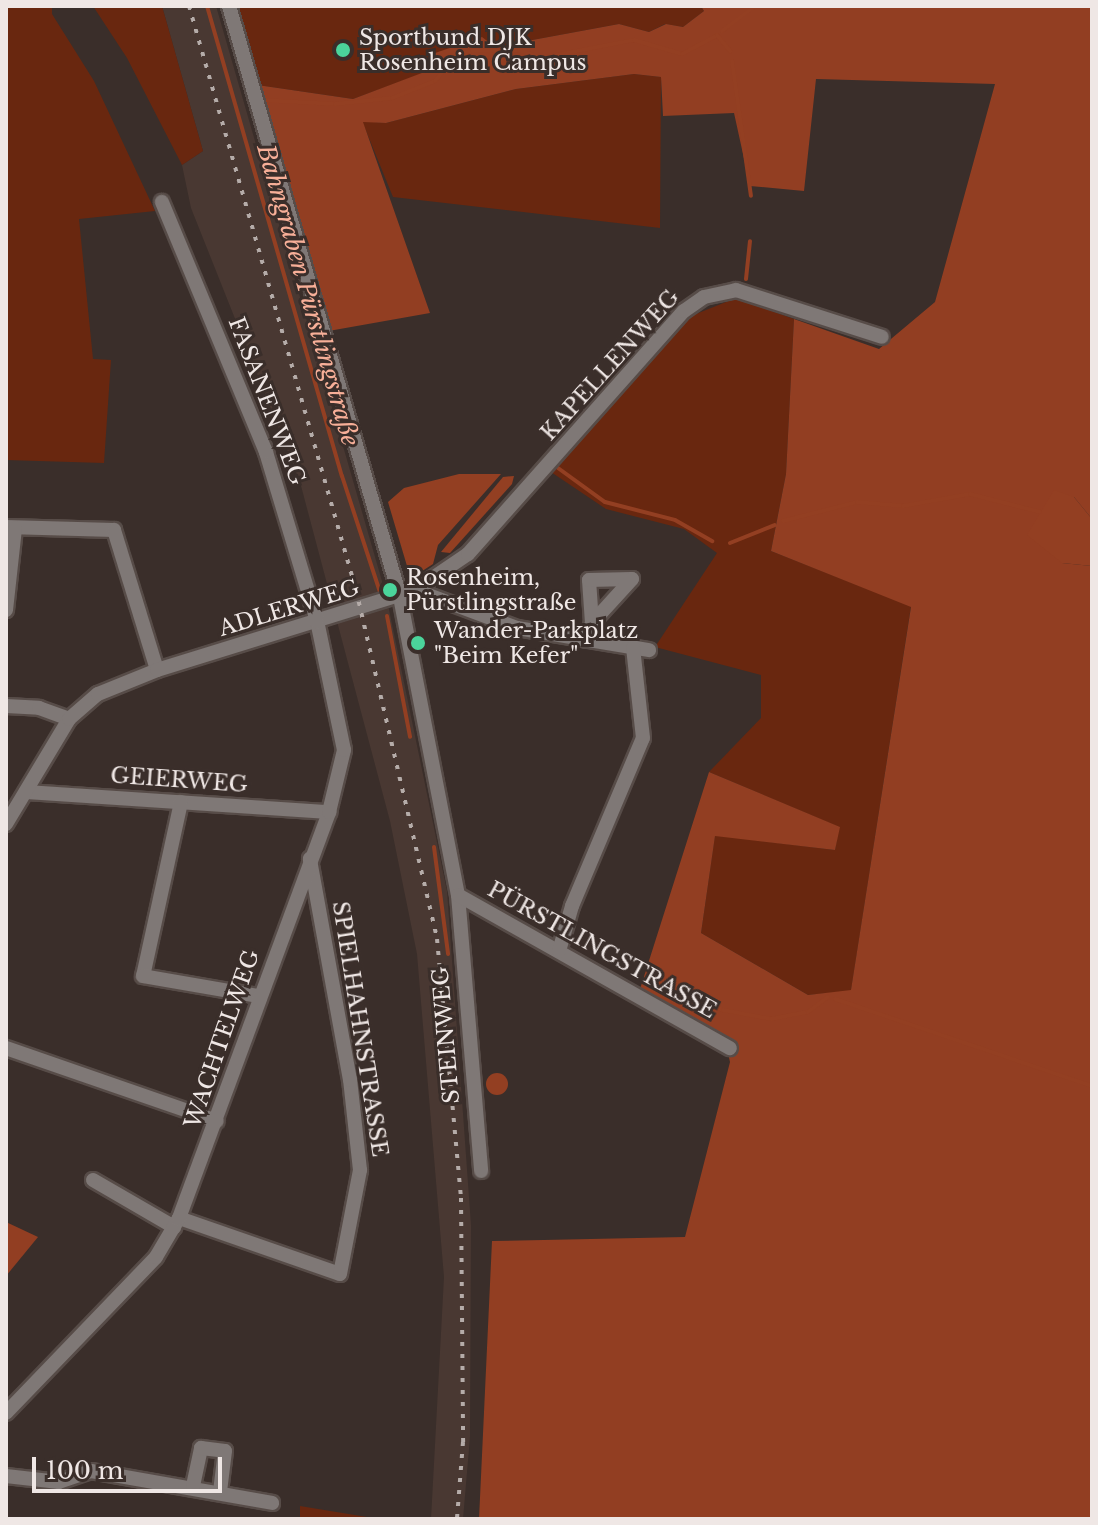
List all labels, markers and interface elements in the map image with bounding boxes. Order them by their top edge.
place label: Sportbund DJK Rosenheim Campus [359,24,587,76]
marker: Sportbund DJK Rosenheim Campus [334,41,352,59]
water label: Bahngraben Pürstlingstraße [251,140,365,450]
street label: KAPELLENWEG [535,284,685,446]
street label: FASANENWEG [223,313,311,489]
place label: Rosenheim, Pürstlingstraße [406,564,576,616]
street label: ADLERWEG [216,574,362,642]
marker: Rosenheim, Pürstlingstraße [381,581,399,599]
place label: Wander-Parkplatz "Beim Kefer" [434,617,638,668]
marker: Wander-Parkplatz "Beim Kefer" [409,634,427,652]
street label: GEIERWEG [109,762,249,798]
street label: PÜRSTLINGSTRASSE [483,876,721,1024]
street label: SPIELHAHNSTRASSE [327,899,393,1159]
street label: WACHTELWEG [179,946,265,1132]
street label: STEINWEG [427,965,465,1105]
scale bar [36,1441,226,1491]
text: 100 m [46,1456,124,1485]

